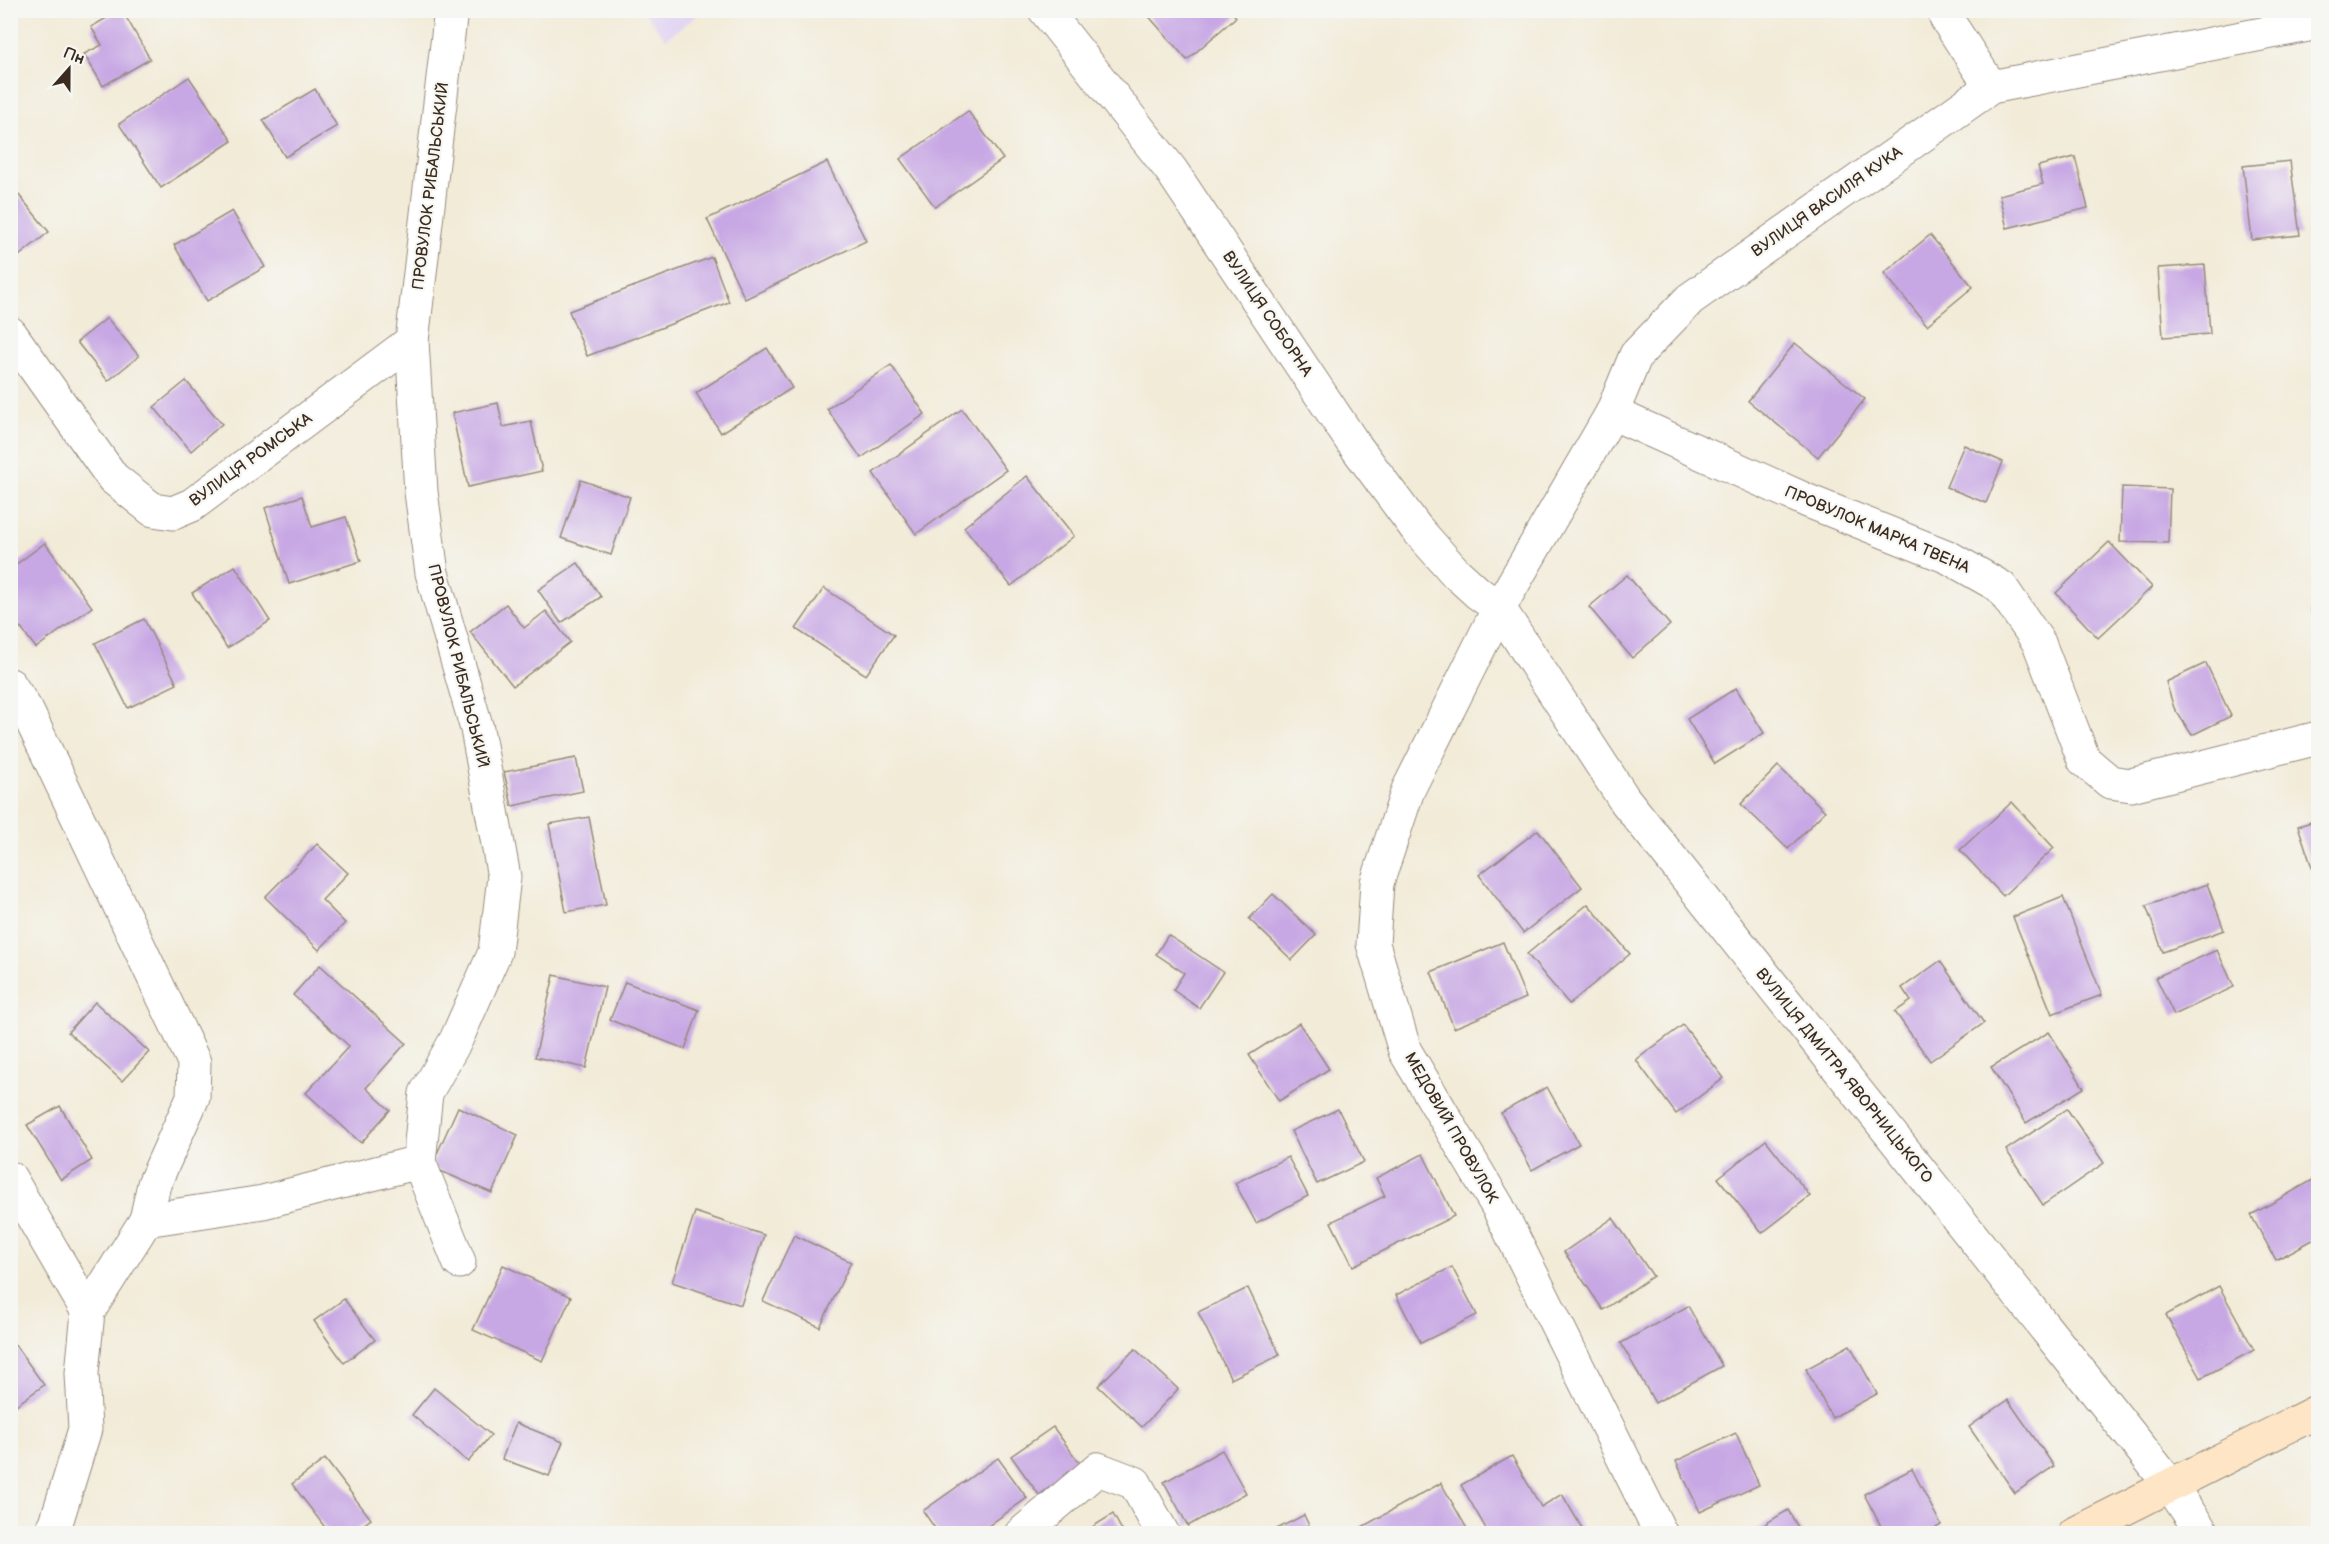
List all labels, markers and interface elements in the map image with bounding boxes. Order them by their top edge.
north arrow [39,39,99,99]
text: Пн [60,44,87,69]
street label: ПРОВУЛОК РИБАЛЬСЬКИЙ [409,81,453,291]
street label: ВУЛИЦЯ ВАСИЛЯ КУКА [1748,143,1906,261]
street label: ВУЛИЦЯ СОБОРНА [1218,248,1316,381]
street label: ВУЛИЦЯ РОМСЬКА [186,409,316,511]
street label: ПРОВУЛОК МАРКА ТВЕНА [1781,482,1973,578]
street label: ПРОВУЛОК РИБАЛЬСЬКИЙ [423,562,493,770]
street label: ВУЛИЦЯ ДМИТРА ЯВОРНИЦЬКОГО [1751,965,1937,1188]
street label: МЕДОВИЙ ПРОВУЛОК [1400,1049,1502,1207]

